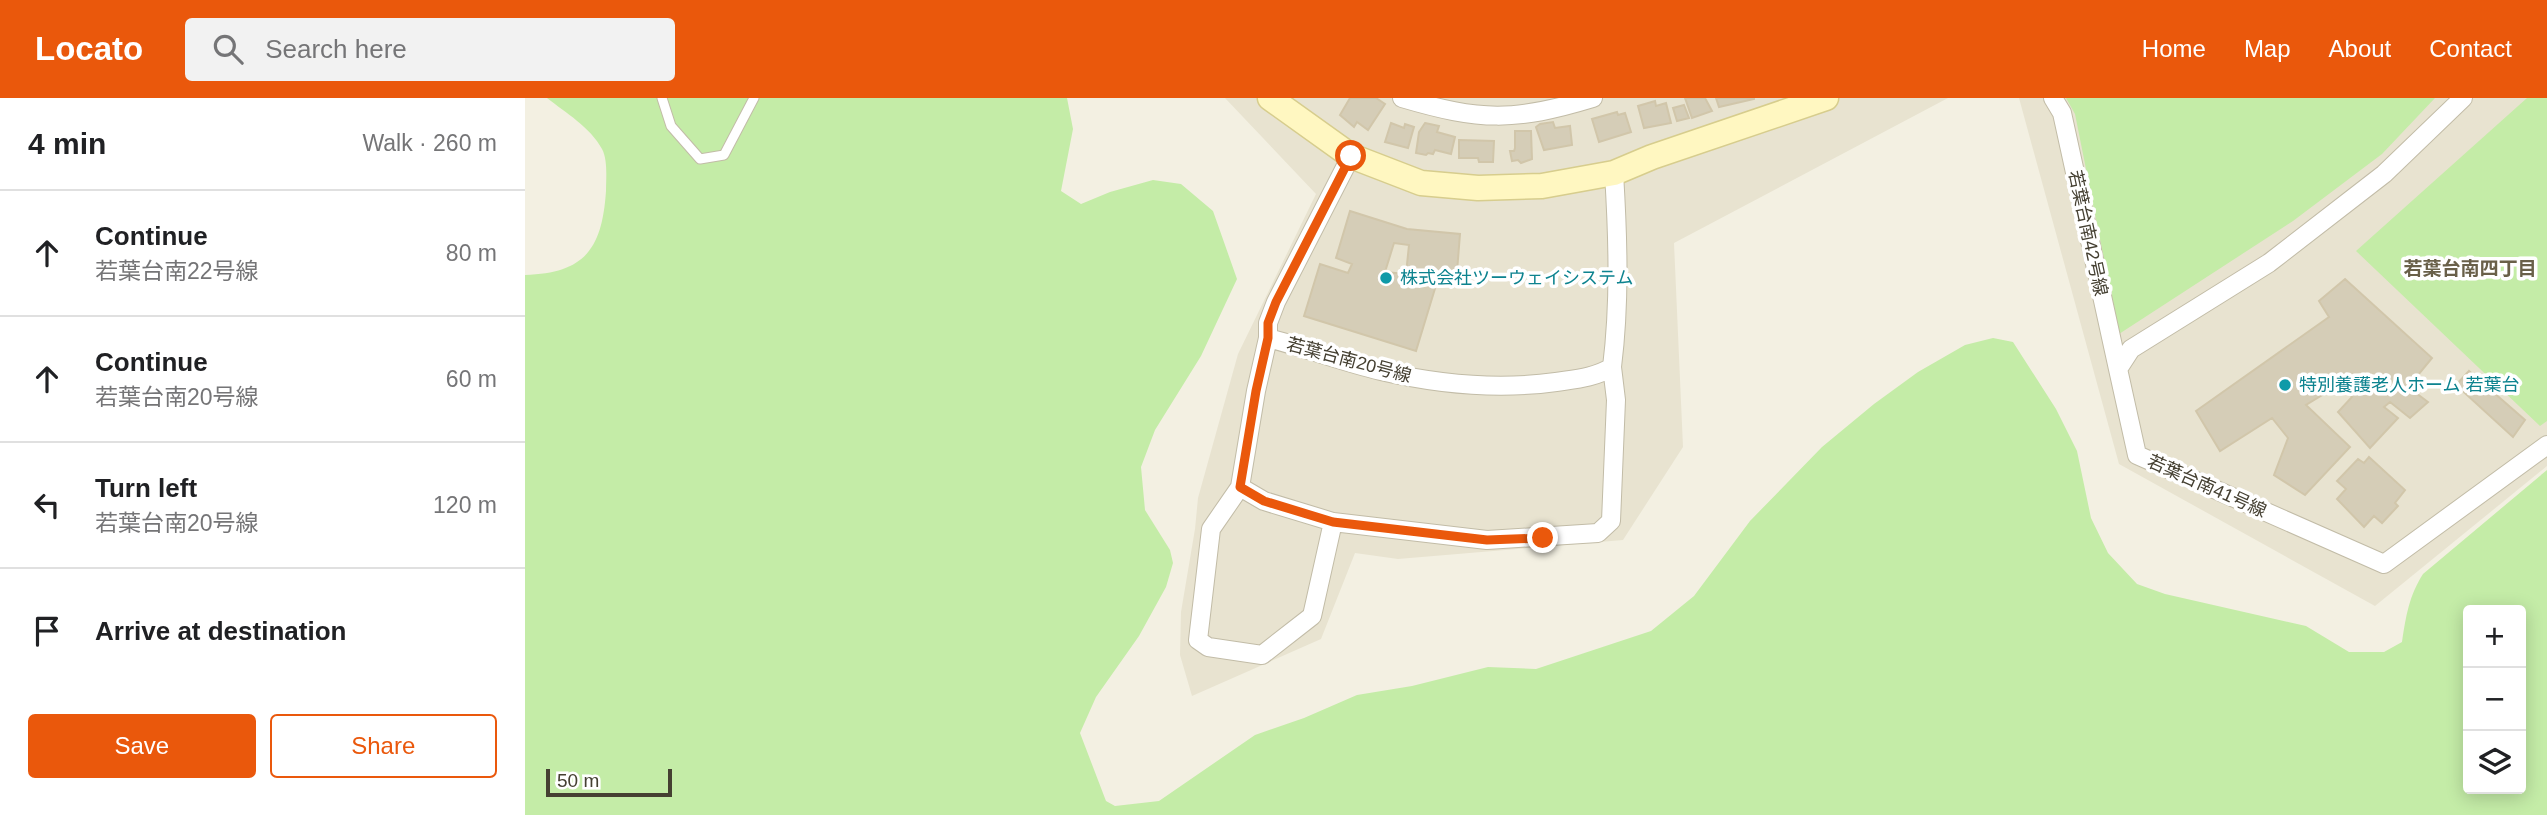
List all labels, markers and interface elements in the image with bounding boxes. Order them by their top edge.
search box [185,18,675,81]
text: Locato [35,30,143,67]
icon: search [209,30,247,68]
text: Search here [265,34,407,64]
text: Home [2142,35,2206,62]
text: Map [2244,35,2291,62]
text: About [2329,35,2391,62]
text: Contact [2429,35,2512,62]
text: 4 min [28,127,106,160]
text: Walk · 260 m [362,130,497,156]
route start [1335,140,1366,171]
street label: 若葉台南42号線 [2065,168,2111,298]
text: Continue [95,221,208,251]
icon: ahead [28,234,66,272]
text: 80 m [446,240,497,266]
text: 若葉台南22号線 [95,258,259,284]
district label: 若葉台南四丁目 [2403,258,2537,279]
place label: 株式会社ツーウェイシステム [1400,268,1633,288]
marker: 株式会社ツーウェイシステム [1378,270,1394,286]
street label: 若葉台南20号線 [1285,334,1413,386]
text: Continue [95,347,208,377]
icon: ahead [28,360,66,398]
text: 60 m [446,366,497,392]
place label: 特別養護老人ホーム 若葉台 [2299,375,2519,395]
marker: 特別養護老人ホーム 若葉台 [2277,377,2293,393]
text: 若葉台南20号線 [95,384,259,410]
street label: 若葉台南41号線 [2144,451,2270,521]
text: Turn left [95,473,197,503]
icon: left [28,486,66,524]
text: 120 m [433,492,497,518]
text: 若葉台南20号線 [95,510,259,536]
route end [1527,522,1558,553]
map controls [2463,605,2526,794]
button: + [2463,605,2526,668]
icon: arrive [28,612,66,650]
text: Arrive at destination [95,616,346,646]
button: − [2463,668,2526,731]
button: Save [28,714,256,778]
button: Share [270,714,497,778]
button: layers [2463,731,2526,794]
scale bar [546,766,672,798]
text: 50 m [557,770,599,791]

